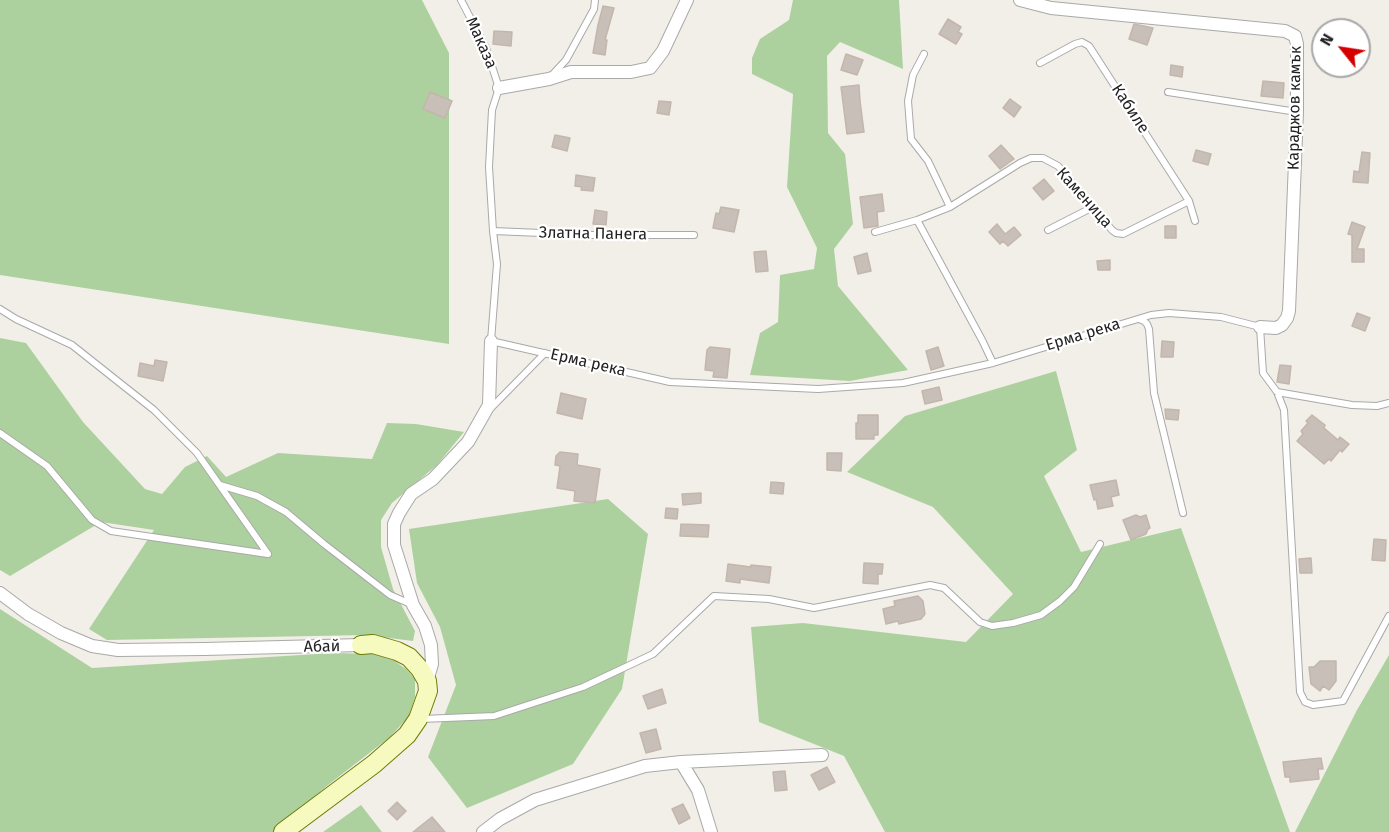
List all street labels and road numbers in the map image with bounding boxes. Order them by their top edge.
street label: Маказа [461,14,501,72]
street label: Караджов камък [1284,46,1306,170]
street label: Кабиле [1107,81,1153,137]
street label: Каменица [1052,164,1116,232]
street label: Златна Панега [539,223,647,245]
street label: Ерма река [1044,315,1122,355]
street label: Ерма река [548,345,628,381]
street label: Абай [304,637,340,657]

